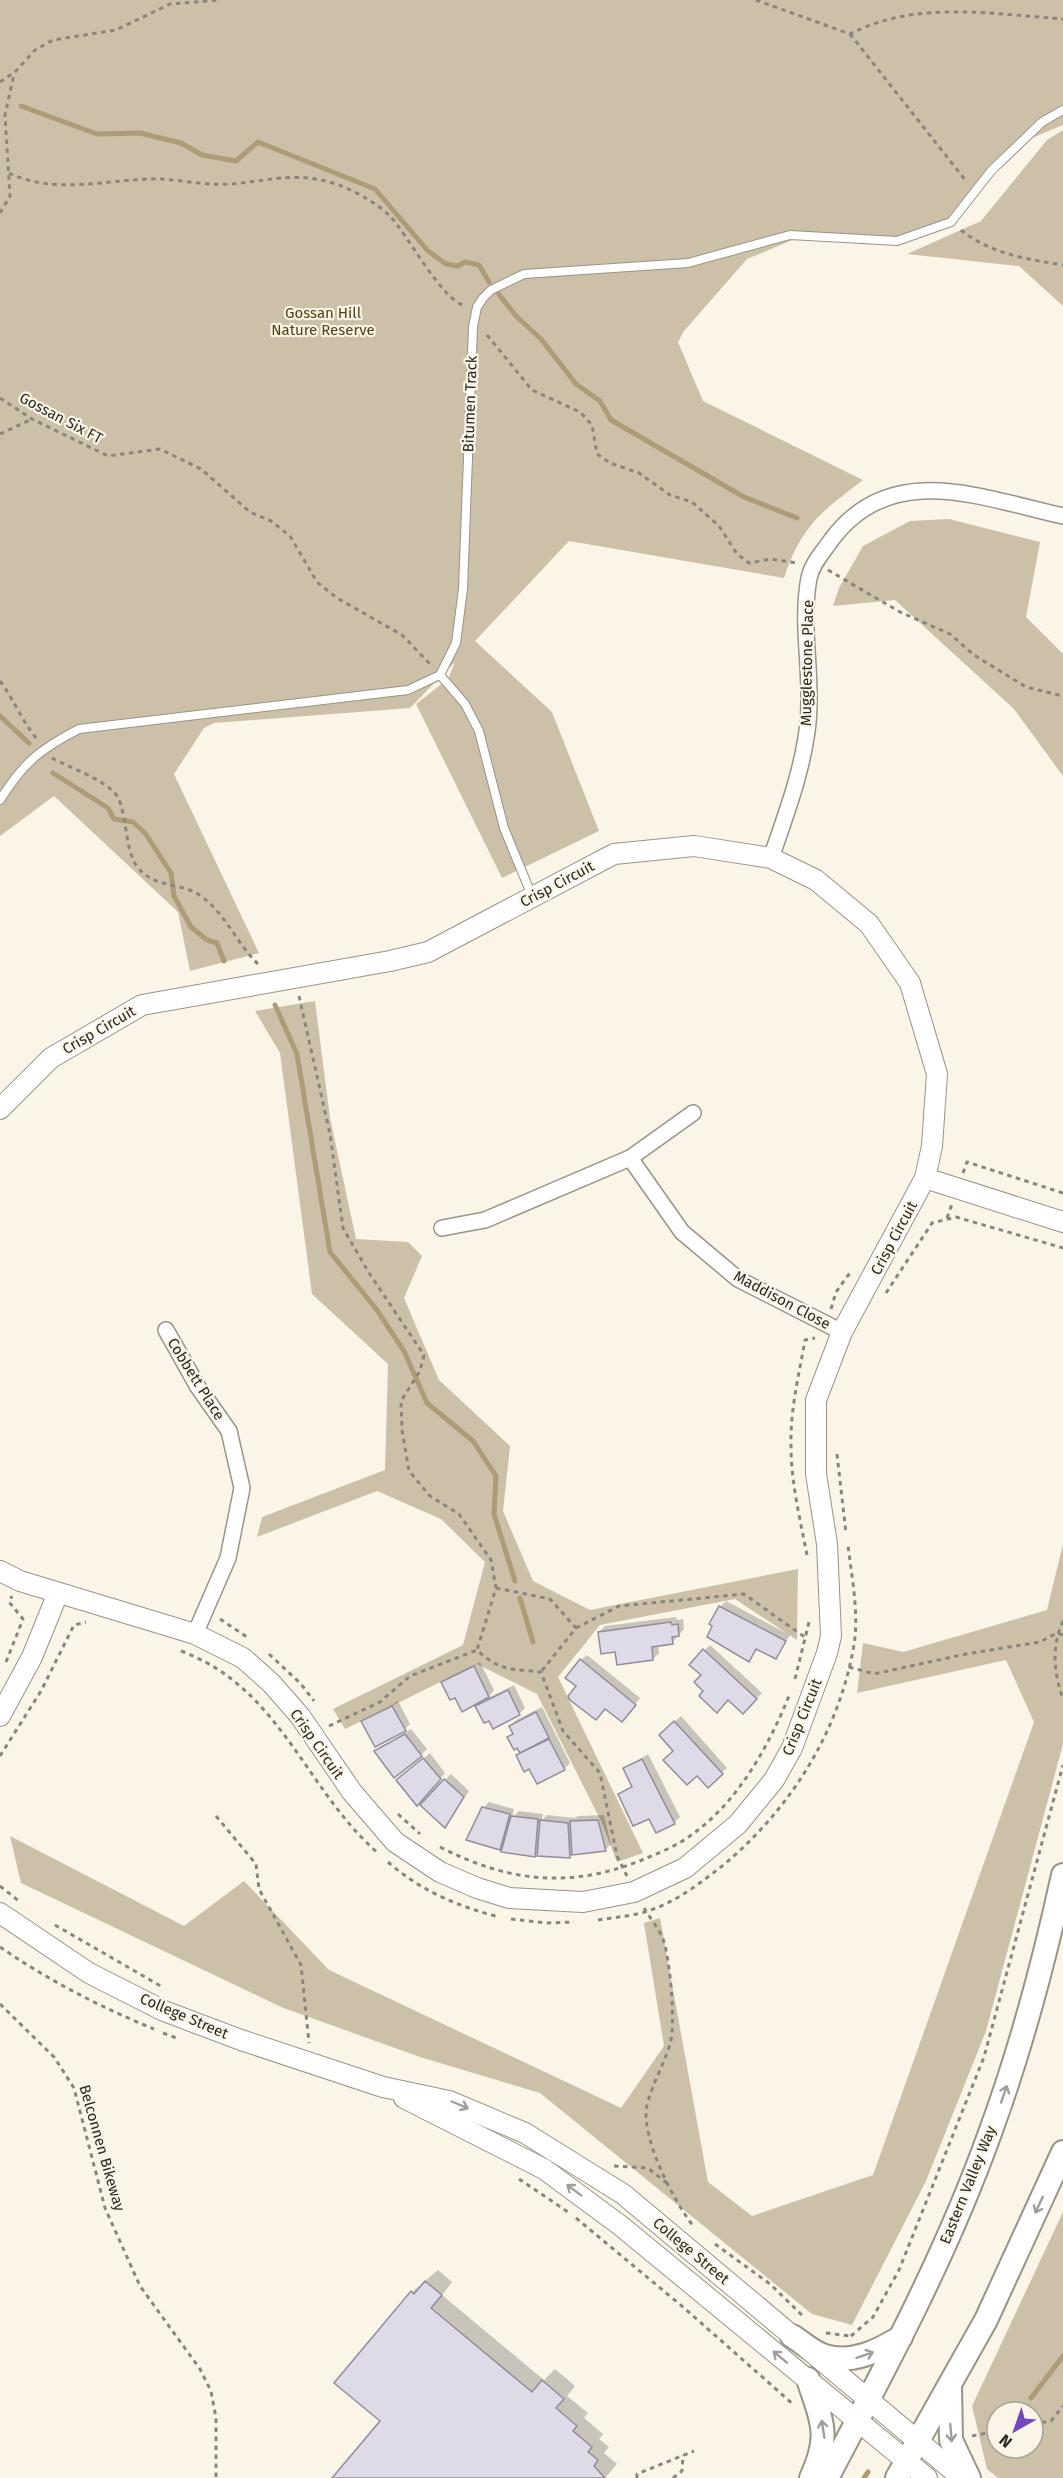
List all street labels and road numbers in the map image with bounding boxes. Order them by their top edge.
street label: Bitumen Track [459,355,481,453]
street label: Gossan Six FT [16,389,106,448]
street label: Mugglestone Place [797,600,817,726]
street label: Crisp Circuit [517,857,598,911]
street label: Crisp Circuit [59,1002,139,1058]
street label: Crisp Circuit [867,1197,921,1278]
street label: Maddison Close [731,1267,833,1333]
street label: Cobbett Place [164,1334,228,1424]
street label: Crisp Circuit [778,1675,826,1758]
street label: Crisp Circuit [286,1705,348,1783]
street label: College Street [137,1989,231,2043]
street label: Belconnen Bikeway [75,2083,129,2214]
street label: Eastern Valley Way [936,2123,1000,2247]
street label: College Street [649,2214,733,2289]

